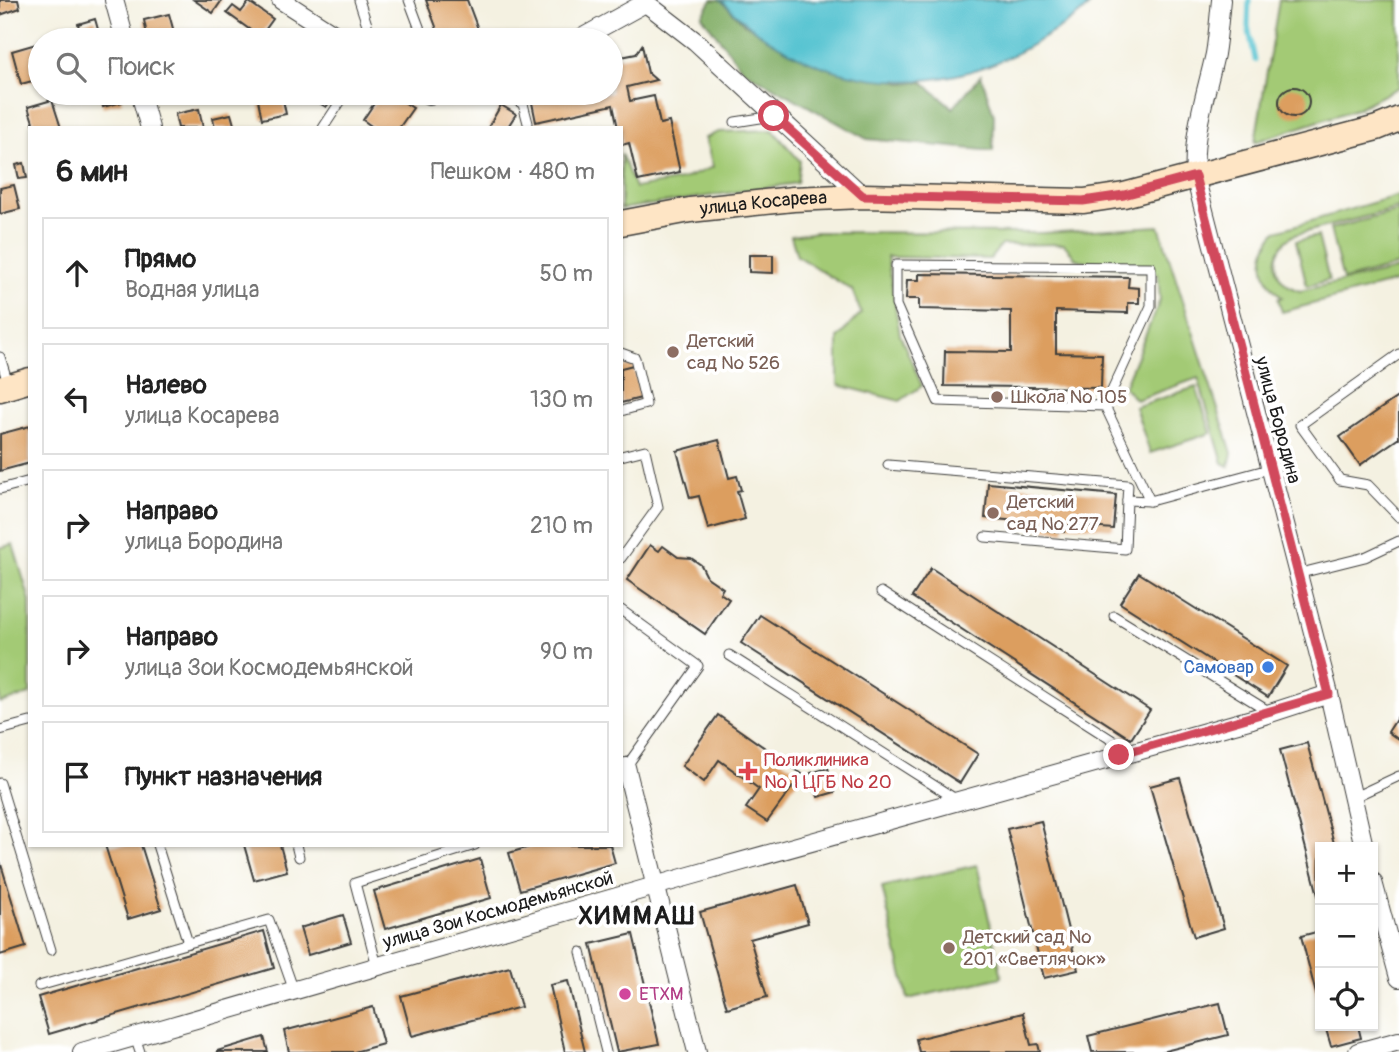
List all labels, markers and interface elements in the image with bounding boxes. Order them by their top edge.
search box [28,28,623,105]
icon: search [52,48,90,86]
text: Поиск [108,51,176,83]
route start [758,100,789,131]
text: 6 мин [56,153,128,190]
text: Пешком · 480 m [431,157,595,186]
street label: улица Косарева [698,186,828,221]
text: Прямо [125,243,196,275]
icon: ahead [58,254,96,292]
text: 50 m [539,259,593,288]
text: Водная улица [125,275,259,304]
place label: Детcкий сад № 526 [686,329,780,375]
marker: Детcкий сад № 526 [665,344,681,360]
street label: улица Бородина [1249,353,1307,486]
text: Налево [125,369,207,401]
icon: left [58,380,96,418]
text: 130 m [530,385,593,414]
place label: Школа № 105 [1011,385,1127,409]
marker: Школа № 105 [989,389,1005,405]
text: улица Косарева [125,401,279,430]
place label: Детcкий сад № 277 [1006,490,1099,536]
text: Направо [125,495,218,527]
marker: Детcкий сад № 277 [985,505,1001,521]
icon: right [58,506,96,544]
text: 210 m [530,511,593,540]
text: улица Бородина [125,527,283,556]
text: Направо [125,621,218,653]
icon: right [58,632,96,670]
text: 90 m [540,637,593,666]
text: улица Зои Космодемьянской [125,653,414,682]
place label: Самовар [1184,655,1254,679]
marker: Самовар [1260,659,1276,675]
route end [1103,739,1134,770]
place label: Поликлиника № 1 ЦГБ № 20 [764,748,892,794]
icon: arrive [58,758,96,796]
text: Пункт назначения [125,761,322,793]
marker: Поликлиника № 1 ЦГБ № 20 [738,761,758,781]
map controls [1315,842,1378,1031]
button: + [1315,842,1378,905]
street label: улица Зои Космодемьянской [379,866,616,955]
district label: ХИММАШ [578,900,696,932]
button: − [1315,905,1378,968]
place label: Детский сад № 201 «Светлячок» [962,925,1106,971]
marker: Детский сад № 201 «Светлячок» [941,940,957,956]
button: locate [1315,968,1378,1031]
place label: ЕТХМ [639,982,683,1006]
marker: ЕТХМ [617,986,633,1002]

